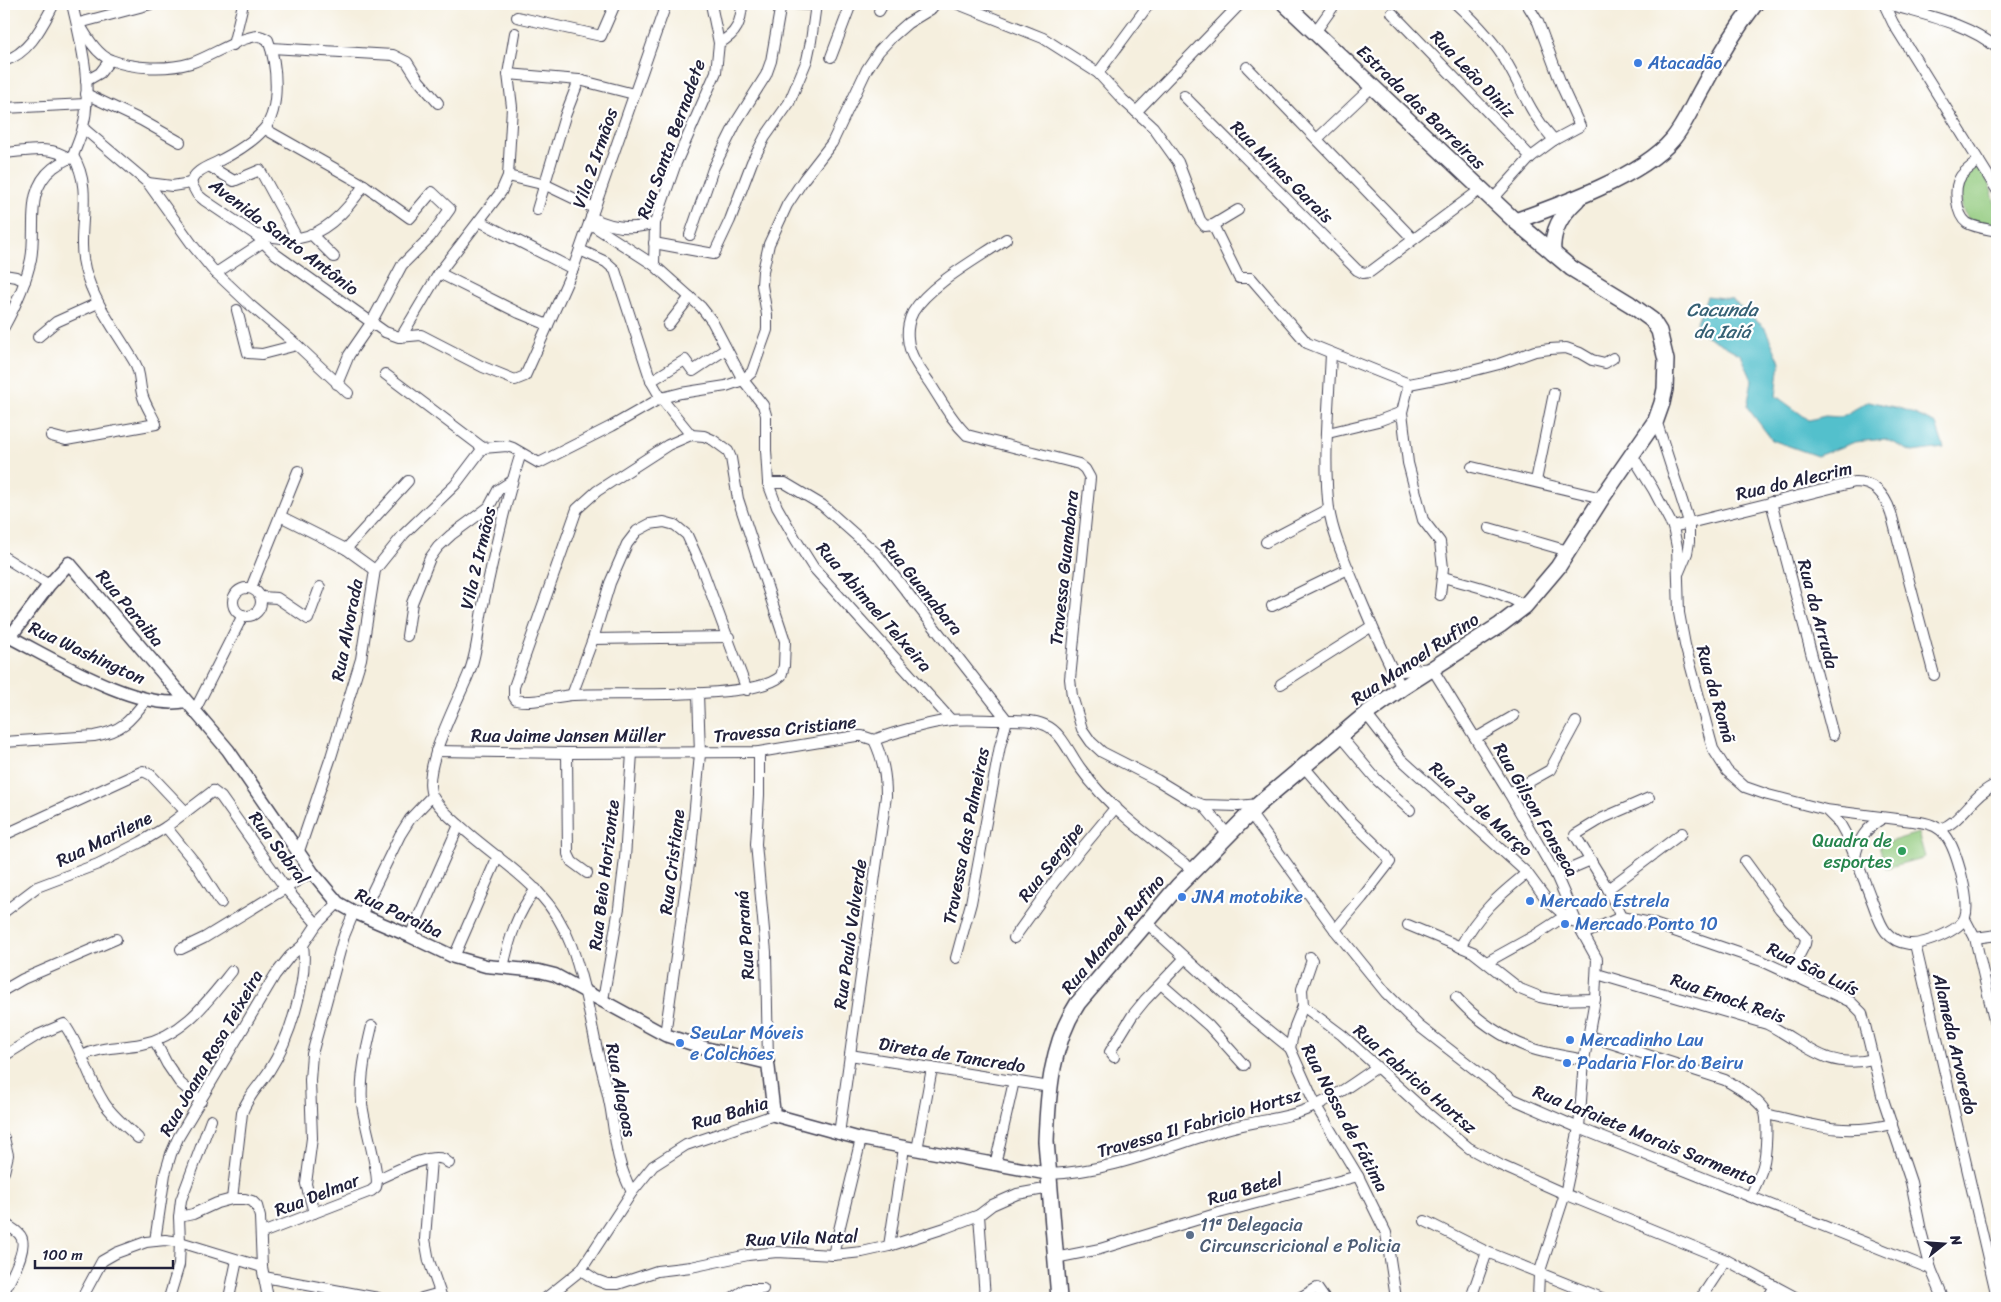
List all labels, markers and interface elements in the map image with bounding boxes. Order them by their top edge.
street label: Rua Leão Diniz [1422,22,1524,126]
street label: Estrada das Barreiras [1349,36,1494,178]
place label: Atacadão [1647,47,1722,79]
street label: Rua Santa Bernadete [627,55,715,223]
marker: Atacadão [1632,57,1644,69]
street label: Vila 2 Irmãos [563,103,627,213]
street label: Rua Minas Garais [1223,113,1342,232]
street label: Avenida Santo Antônio [201,169,366,304]
water label: Cacunda da Iaiá [1687,293,1759,348]
street label: Rua do Alecrim [1733,452,1856,510]
street label: Travessa Guanabara [1040,488,1088,647]
street label: Vila 2 Irmãos [451,503,505,612]
street label: Rua Guanabara [872,531,972,643]
street label: Rua Abimael Telxeira [808,534,940,680]
street label: Rua da Arruda [1788,556,1848,673]
street label: Rua Paraiba [88,562,172,654]
street label: Rua Alvorada [321,575,373,684]
street label: Rua Manoel Rufino [1344,604,1486,714]
street label: Rua Washington [23,612,151,694]
street label: Rua da Romã [1687,641,1745,748]
street label: Travessa Cristiane [712,706,858,752]
street label: Rua Jaime Jansen Müller [471,720,667,752]
street label: Rua Gilson Fonseca [1484,737,1588,883]
street label: Travessa das Palmeiras [933,744,999,927]
street label: Rua 23 de Março [1422,753,1540,865]
street label: Rua Beio Horizonte [579,798,629,952]
street label: Rua Marilene [50,802,158,876]
street label: Rua Sobral [240,804,318,893]
street label: Rua Cristiane [650,807,694,916]
street label: Rua Sergipe [1009,815,1093,909]
place label: Quadra de esportes [1812,825,1893,878]
marker: Quadra de esportes [1896,845,1908,857]
street label: Rua Paulo Valverde [824,857,876,1011]
street label: Rua Manoel Rufino [1053,866,1173,1002]
street label: Rua Paraiba [350,879,448,947]
place label: JNA motobike [1191,881,1303,913]
place label: Mercado Estrela [1540,885,1670,917]
street label: Rua Paraná [726,889,764,981]
marker: JNA motobike [1176,891,1188,903]
marker: Mercado Estrela [1524,895,1536,907]
place label: Mercado Ponto 10 [1575,908,1718,940]
marker: Mercado Ponto 10 [1559,918,1571,930]
street label: Rua São Luís [1761,933,1865,1005]
street label: Rua Enock Reis [1666,963,1790,1033]
street label: Rua Joana Rosa Teixeira [150,964,272,1142]
street label: Alameda Arvoredo [1923,969,1987,1118]
street label: Rua Fabricio Hortsz [1346,1016,1485,1143]
place label: SeuLar Móveis e Colchões [690,1017,804,1070]
place label: Mercadinho Lau [1580,1024,1704,1056]
street label: Direta de Tancredo [876,1028,1028,1082]
marker: Mercadinho Lau [1564,1034,1576,1046]
marker: SeuLar Móveis e Colchões [674,1037,686,1049]
street label: Rua Nossa de Fátima [1292,1038,1398,1198]
street label: Rua Alagoas [596,1040,646,1140]
place label: Padaria Flor do Beiru [1577,1047,1744,1079]
marker: Padaria Flor do Beiru [1561,1057,1573,1069]
street label: Rua Lafaiete Morais Sarmento [1528,1075,1762,1195]
street label: Travessa II Fabricio Hortsz [1093,1078,1305,1167]
street label: Rua Bahia [688,1087,773,1139]
street label: Rua Betel [1204,1163,1287,1215]
street label: Rua Delmar [270,1164,366,1226]
place label: 11ª Delegacia Circunscricional e Policia [1200,1209,1401,1262]
street label: Rua Vila Natal [745,1220,860,1256]
north arrow [1918,1220,1968,1270]
marker: 11ª Delegacia Circunscricional e Policia [1184,1229,1196,1241]
text: N [1942,1231,1969,1249]
scale bar [35,1237,172,1269]
text: 100 m [42,1242,83,1268]

